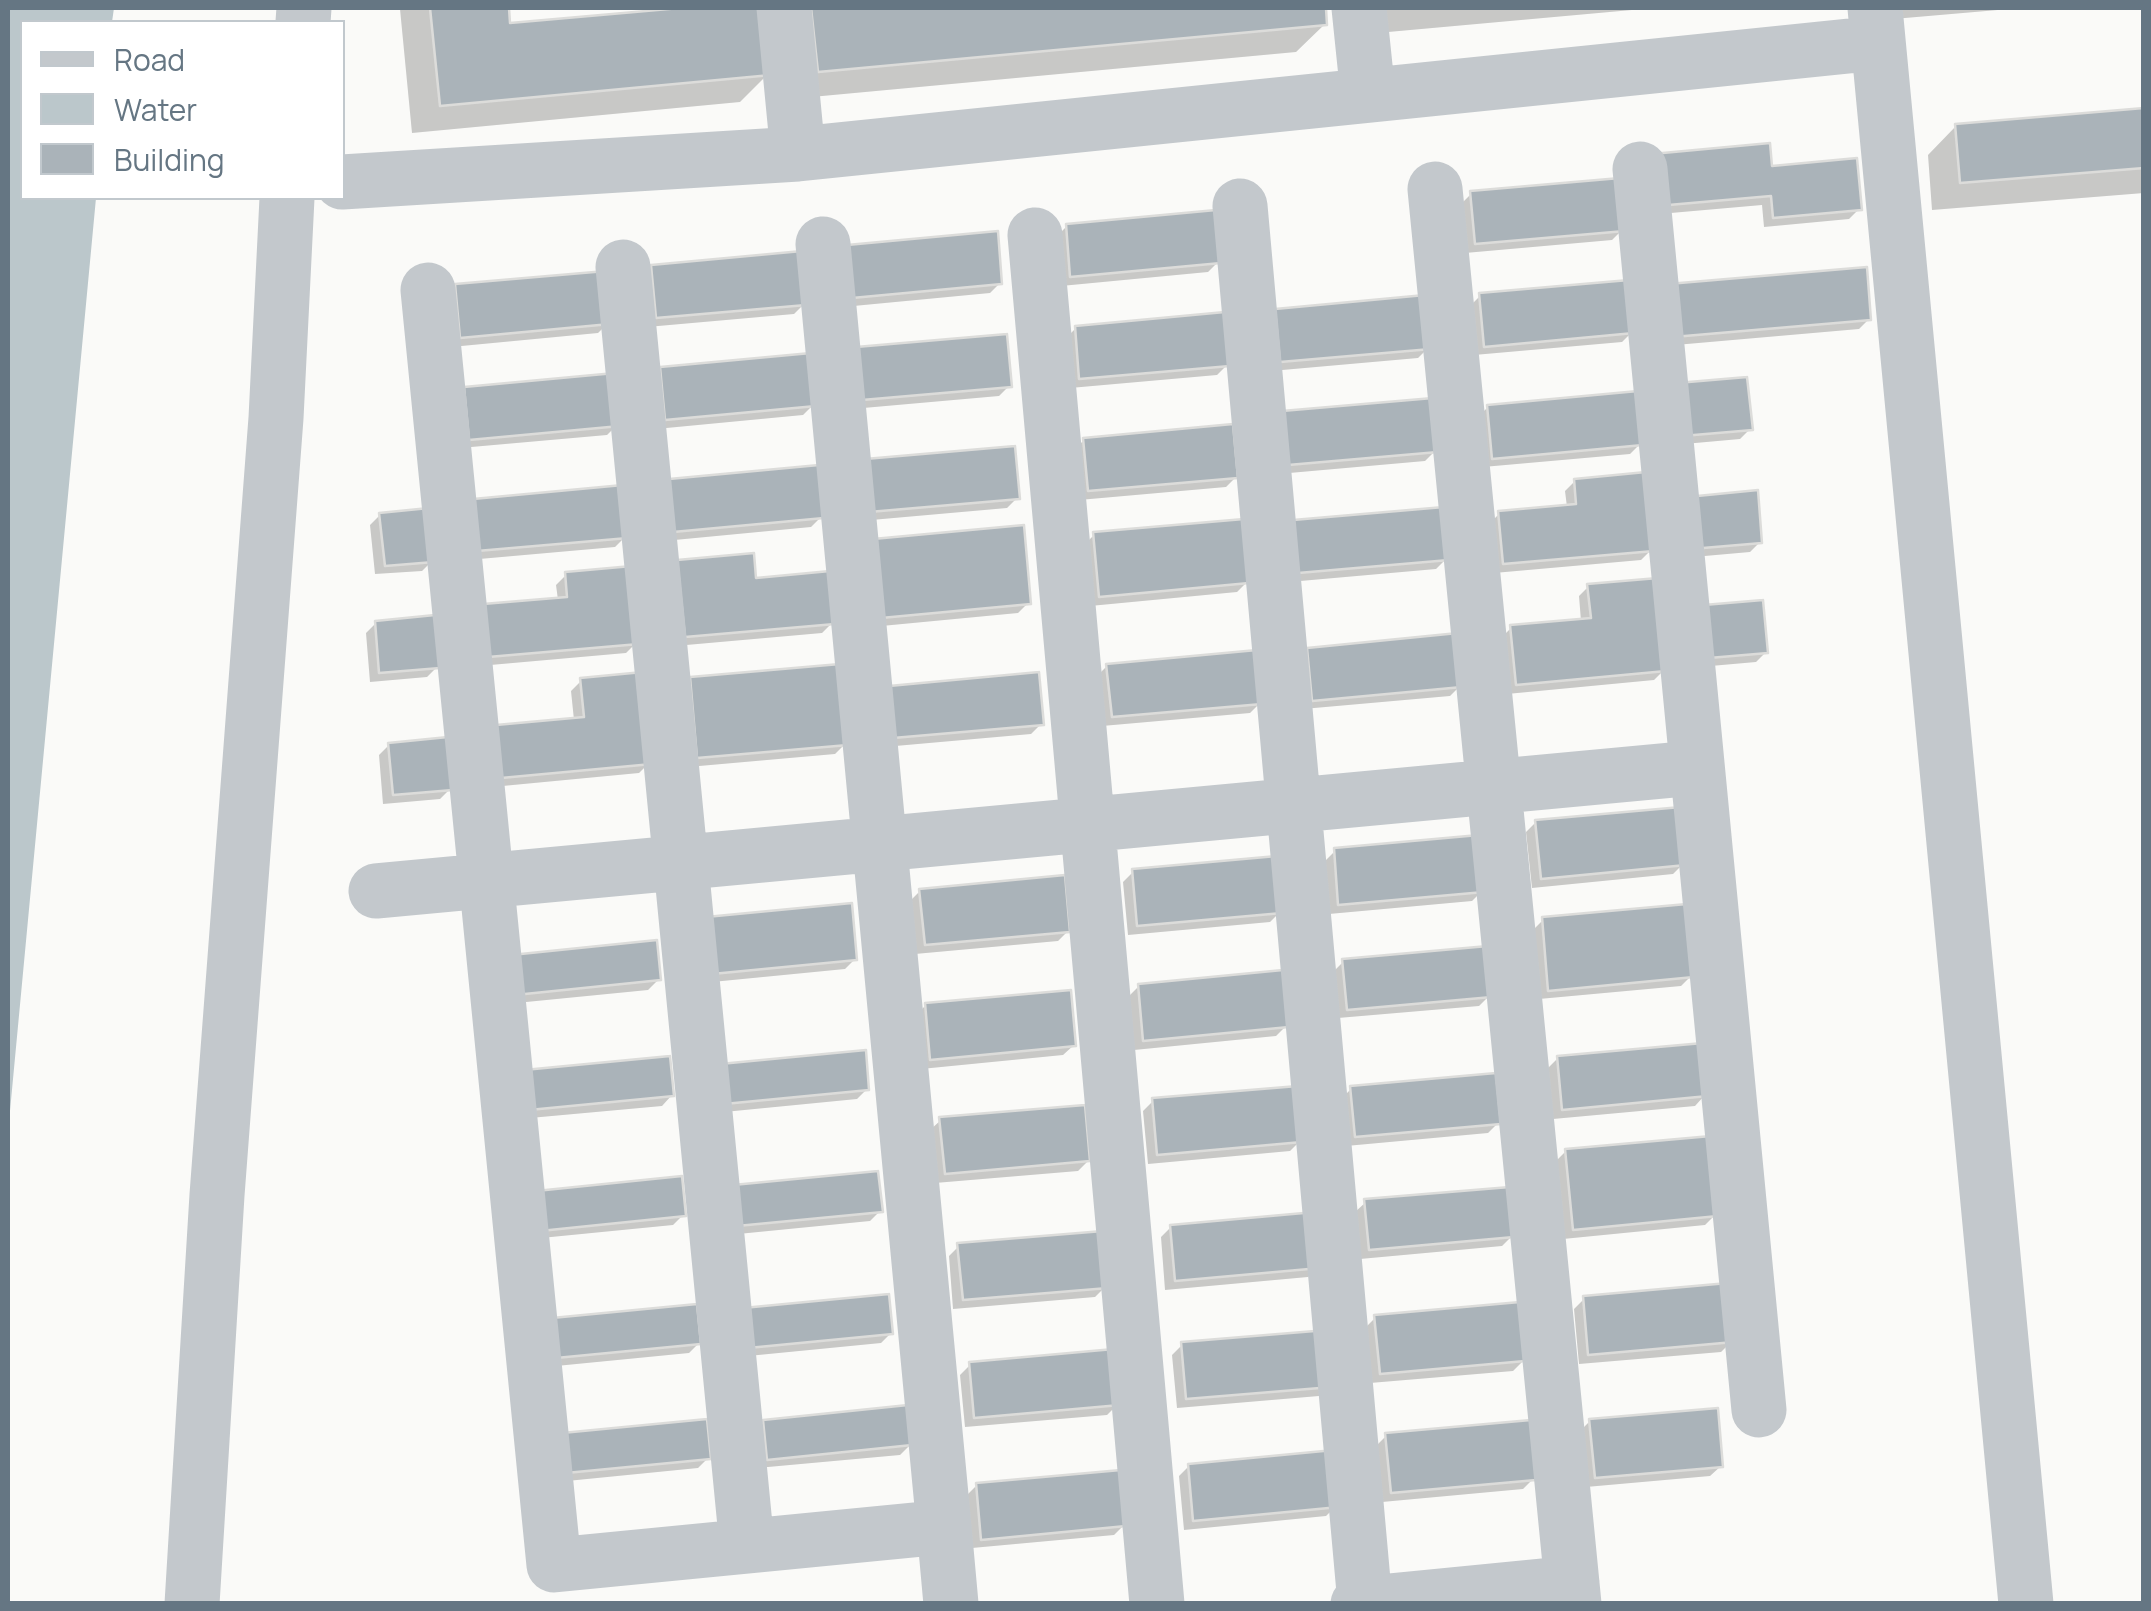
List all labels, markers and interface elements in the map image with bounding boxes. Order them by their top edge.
legend [20,20,345,200]
text: Road [114,39,185,80]
text: Water [114,89,197,130]
text: Building [114,139,225,180]

